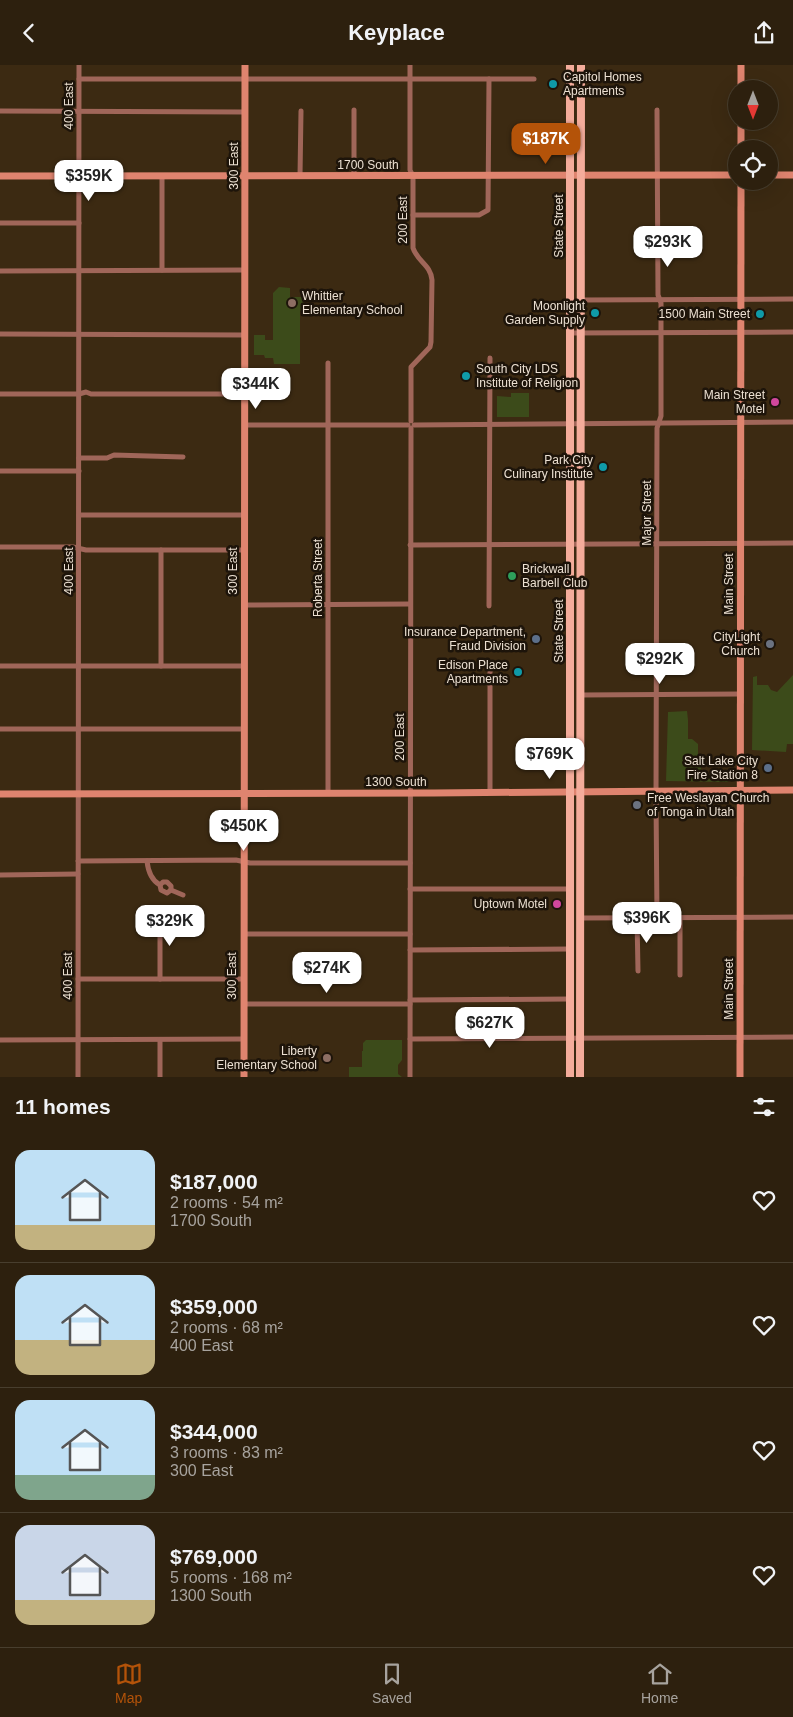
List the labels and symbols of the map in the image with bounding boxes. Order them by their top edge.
place label: Capitol Homes Apartments [563,70,642,98]
marker: Capitol Homes Apartments [547,78,559,90]
north arrow [728,80,778,130]
street label: 400 East [62,82,76,130]
pin: $187K [511,123,581,165]
street label: 300 East [227,142,241,190]
street label: 1700 South [337,158,399,172]
pin: $359K [54,159,124,202]
street label: State Street [552,194,566,258]
street label: 200 East [396,196,410,244]
pin: $293K [633,225,703,268]
place label: Whittier Elementary School [302,289,403,317]
marker: Whittier Elementary School [286,297,298,309]
place label: Moonlight Garden Supply [505,299,586,327]
marker: Moonlight Garden Supply [589,307,601,319]
place label: 1500 Main Street [659,307,751,321]
marker: 1500 Main Street [754,308,766,320]
place label: South City LDS Institute of Religion [476,362,578,390]
pin: $344K [221,367,291,410]
marker: South City LDS Institute of Religion [460,370,472,382]
place label: Main Street Motel [704,388,766,416]
marker: Main Street Motel [769,396,781,408]
place label: Park City Culinary Institute [504,453,593,481]
marker: Park City Culinary Institute [597,461,609,473]
street label: Major Street [640,480,654,546]
street label: Roberta Street [311,538,325,617]
street label: 400 East [62,547,76,595]
street label: 300 East [226,547,240,595]
street label: Main Street [722,553,736,615]
place label: Brickwall Barbell Club [522,562,588,590]
marker: Brickwall Barbell Club [506,570,518,582]
street label: State Street [552,599,566,663]
place label: Insurance Department, Fraud Division [404,625,526,653]
place label: CityLight Church [713,630,761,658]
marker: Insurance Department, Fraud Division [530,633,542,645]
marker: CityLight Church [764,638,776,650]
pin: $292K [625,643,695,685]
place label: Edison Place Apartments [438,658,508,686]
marker: Edison Place Apartments [512,666,524,678]
street label: 200 East [393,713,407,761]
pin: $769K [515,737,585,780]
place label: Salt Lake City Fire Station 8 [684,754,758,782]
marker: Salt Lake City Fire Station 8 [762,762,774,774]
street label: 1300 South [365,775,427,789]
place label: Free Weslayan Church of Tonga in Utah [647,791,770,819]
marker: Free Weslayan Church of Tonga in Utah [631,799,643,811]
pin: $450K [209,809,279,852]
place label: Uptown Motel [474,897,547,911]
marker: Uptown Motel [551,898,563,910]
pin: $396K [612,901,682,944]
pin: $329K [135,905,205,947]
pin: $274K [292,951,362,994]
street label: 400 East [61,952,75,1000]
street label: 300 East [225,952,239,1000]
street label: Main Street [722,958,736,1020]
pin: $627K [455,1007,525,1049]
place label: Liberty Elementary School [216,1044,317,1072]
marker: Liberty Elementary School [321,1052,333,1064]

